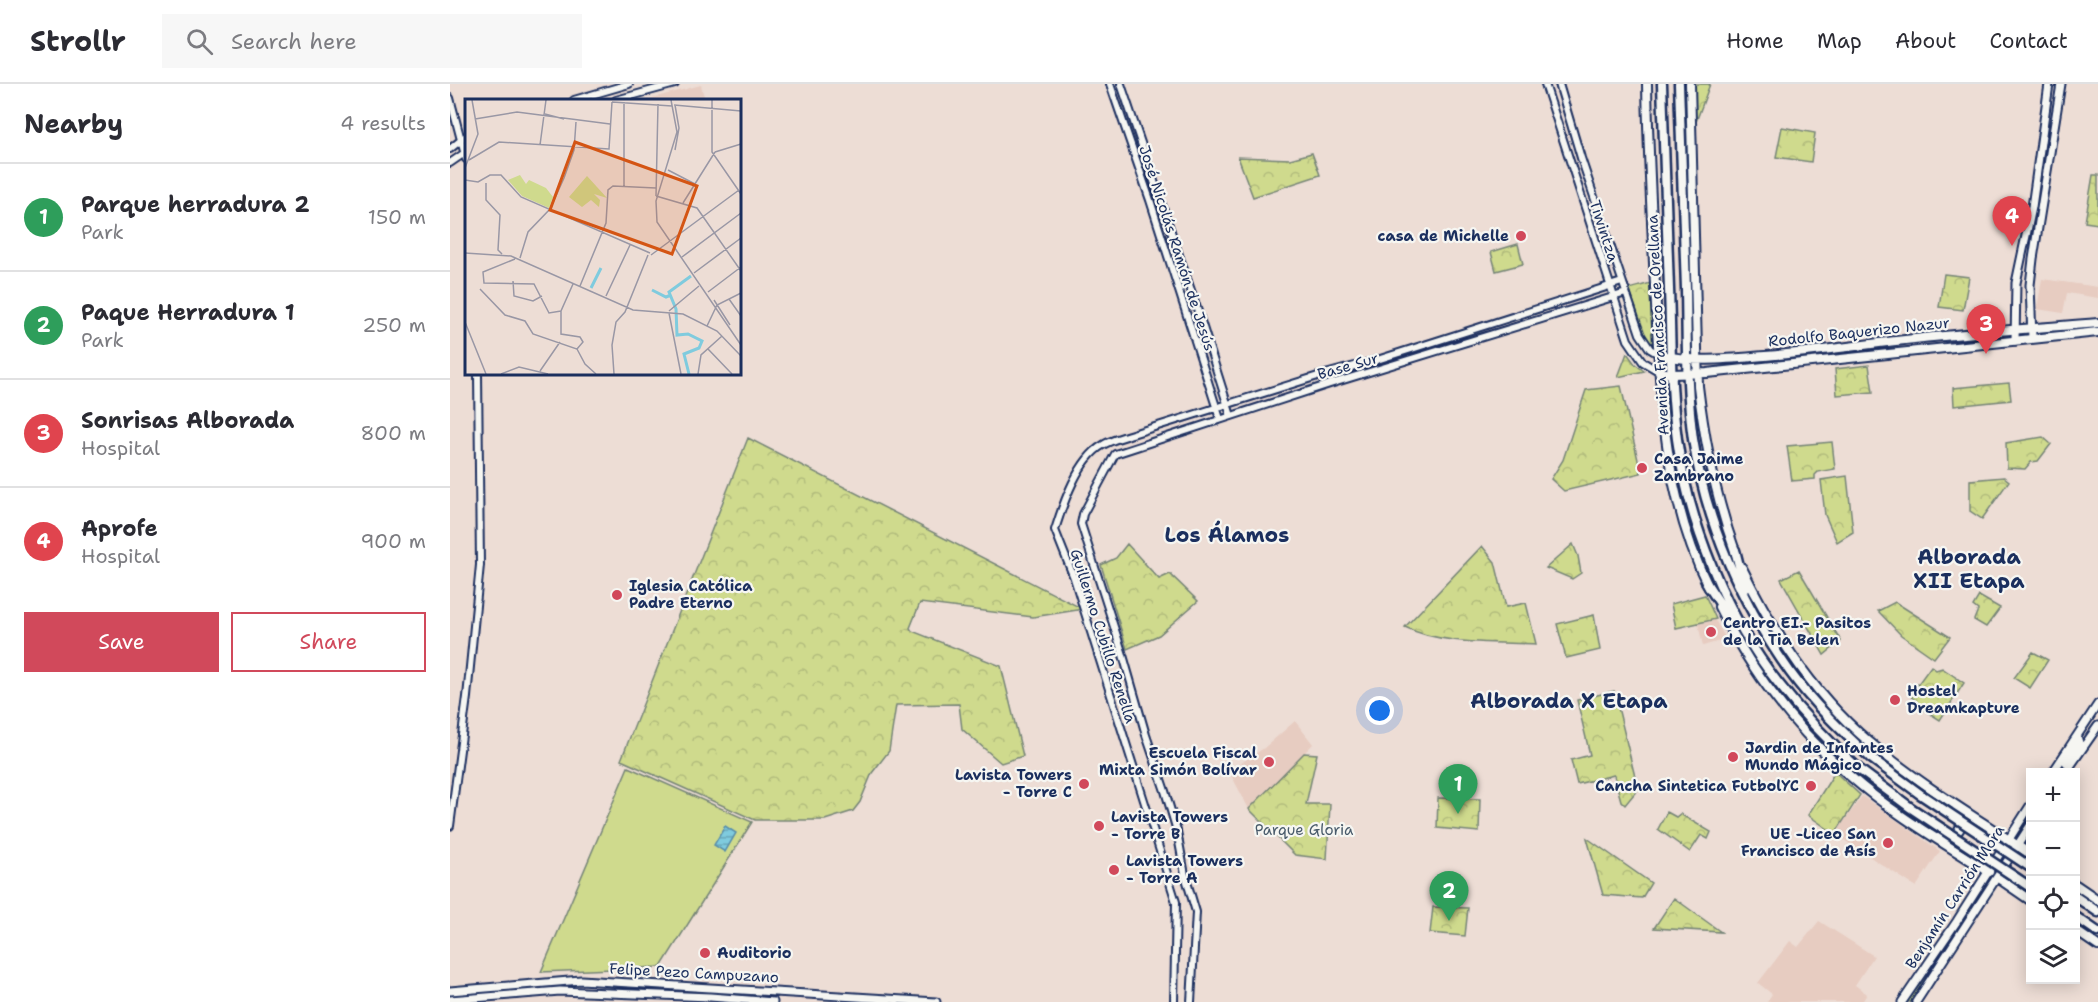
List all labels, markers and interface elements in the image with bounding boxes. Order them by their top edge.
search box [162,14,582,68]
text: Strollr [30,22,126,60]
icon: search [183,25,216,58]
text: Search here [231,27,357,56]
text: Home [1726,27,1784,55]
text: Map [1817,27,1862,55]
text: About [1895,27,1956,55]
text: Contact [1989,27,2068,55]
inset map [465,99,741,375]
text: Nearby [24,106,123,141]
text: 4 results [340,110,426,136]
street label: José Nicolás Ramón de Jesús [1134,143,1220,353]
text: Parque herradura 2 [81,190,310,219]
pin: 4 [1992,196,2032,246]
street label: Tiwintza [1585,198,1624,265]
text: 1 [39,204,48,230]
text: 150 m [368,204,426,230]
street label: Avenida Francisco de Orellana [1642,214,1674,436]
text: Park [81,219,124,245]
place label: casa de Michelle [1378,226,1509,246]
marker: casa de Michelle [1514,229,1528,243]
text: Paque Herradura 1 [81,298,295,327]
pin: 3 [1966,304,2006,354]
text: 2 [37,312,51,338]
text: 250 m [362,312,426,338]
street label: Rodolfo Baquerizo Nazur [1767,313,1951,351]
text: Park [81,327,124,353]
street label: Base Sur [1315,348,1381,384]
text: Sonrisas Alborada [81,406,294,435]
text: 3 [37,420,51,446]
text: 800 m [361,420,426,446]
text: Hospital [81,435,160,461]
place label: Casa Jaime Zambrano [1654,449,1744,486]
marker: Casa Jaime Zambrano [1635,461,1649,475]
text: Aprofe [81,514,158,543]
district label: Los Álamos [1165,520,1289,549]
text: 4 [37,528,51,554]
text: 900 m [360,528,426,554]
text: Hospital [81,543,160,569]
district label: Alborada XII Etapa [1913,543,2025,595]
street label: Guillermo Cubillo Renella [1065,546,1141,726]
place label: Iglesia Católica Padre Eterno [629,576,753,613]
marker: Iglesia Católica Padre Eterno [610,588,624,602]
button: Save [24,612,219,672]
button: Share [231,612,426,672]
place label: Centro EI.- Pasitos de la Tia Belen [1723,613,1871,650]
marker: Centro EI.- Pasitos de la Tia Belen [1704,625,1718,639]
place label: Hostel Dreamkapture [1907,681,2020,718]
district label: Alborada X Etapa [1470,687,1668,715]
marker: Hostel Dreamkapture [1888,693,1902,707]
your location [1365,696,1394,725]
place label: Jardin de Infantes Mundo Mágico [1745,738,1894,775]
place label: Escuela Fiscal Mixta Simón Bolívar [1099,743,1257,780]
marker: Jardin de Infantes Mundo Mágico [1726,750,1740,764]
marker: Escuela Fiscal Mixta Simón Bolívar [1262,755,1276,769]
pin: 1 [1438,764,1478,814]
place label: Lavista Towers - Torre C [955,765,1072,802]
map controls [2026,768,2080,984]
button: + [2026,768,2080,822]
place label: Cancha Sintetica FutbolYC [1595,776,1799,796]
marker: Lavista Towers - Torre C [1077,777,1091,791]
marker: Cancha Sintetica FutbolYC [1804,779,1818,793]
place label: Lavista Towers - Torre B [1111,807,1228,844]
marker: Lavista Towers - Torre B [1092,819,1106,833]
park label: Parque Gloria [1255,820,1354,840]
street label: Benjamín Carrión Mora [1901,821,2009,973]
button: − [2026,822,2080,876]
place label: UE -Liceo San Francisco de Asís [1741,824,1876,861]
marker: UE -Liceo San Francisco de Asís [1881,836,1895,850]
place label: Lavista Towers - Torre A [1126,851,1243,888]
marker: Lavista Towers - Torre A [1107,863,1121,877]
pin: 2 [1430,872,1468,921]
button: locate [2026,876,2080,930]
button: layers [2026,930,2080,984]
place label: Auditorio [717,943,792,963]
marker: Auditorio [698,946,712,960]
street label: Felipe Pezo Campuzano [609,959,779,987]

